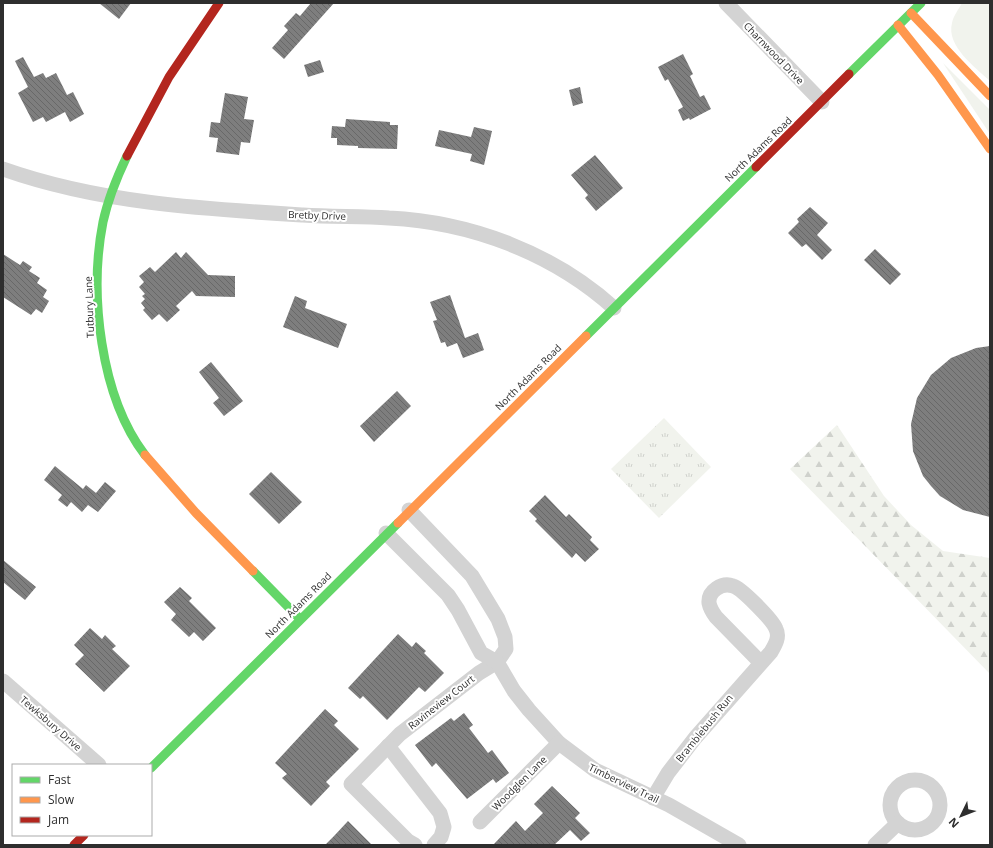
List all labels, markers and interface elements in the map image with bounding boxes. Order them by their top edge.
street label: Charnwood Drive [741,19,807,87]
street label: North Adams Road [721,113,795,185]
street label: Bretby Drive [288,207,347,223]
street label: Tutbury Lane [81,276,97,338]
street label: North Adams Road [492,341,564,413]
street label: North Adams Road [262,569,334,641]
street label: Ravineview Court [405,671,477,732]
street label: Bramblebush Run [672,691,736,765]
street label: Tewksbury Drive [17,692,85,754]
street label: Woodglen Lane [489,752,550,813]
street label: Timberview Trail [586,760,662,806]
legend [12,764,152,836]
text: Fast [48,771,71,788]
text: Slow [48,791,75,808]
north arrow [941,796,981,836]
text: Jam [47,811,69,828]
text: N [945,815,962,832]

